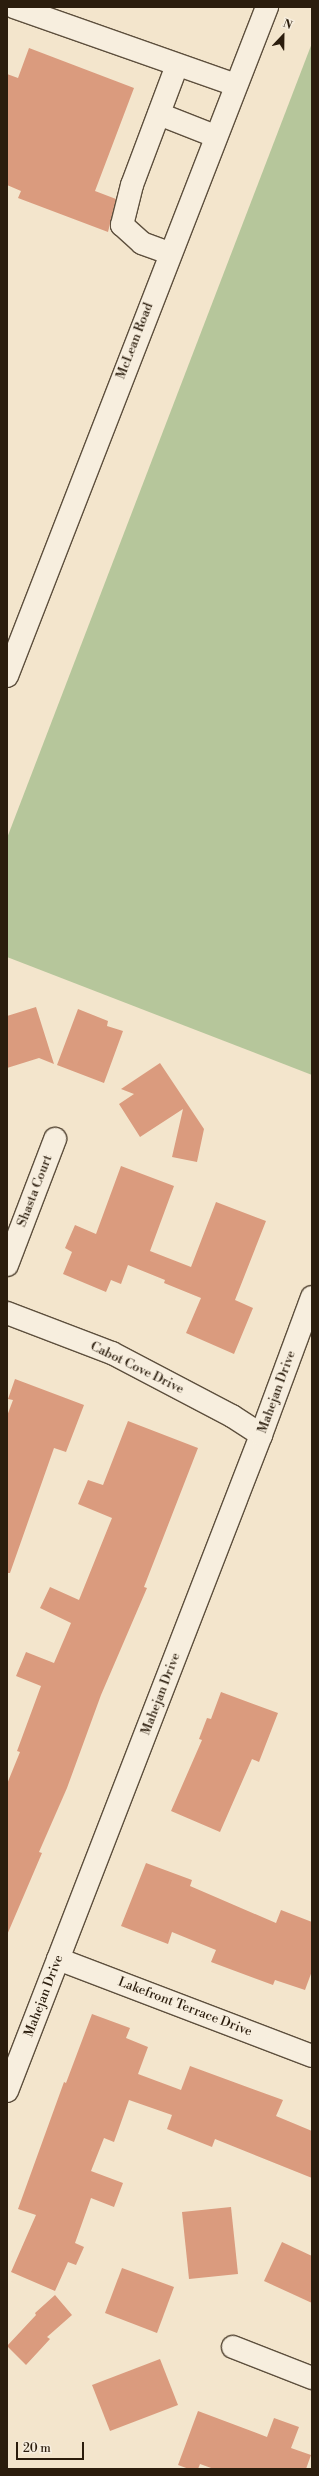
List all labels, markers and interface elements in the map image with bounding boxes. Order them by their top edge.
north arrow [263,16,303,56]
text: N [281,17,294,33]
street label: McLean Road [113,301,157,381]
street label: Shasta Court [14,1153,56,1229]
street label: Cabot Cove Drive [88,1339,186,1397]
street label: Mahejan Drive [255,1349,299,1435]
street label: Mahejan Drive [138,1651,184,1737]
street label: Mahejan Drive [21,1953,67,2039]
street label: Lakefront Terrace Drive [116,1974,254,2040]
scale bar [18,2434,86,2460]
text: 20 m [23,2441,51,2456]

